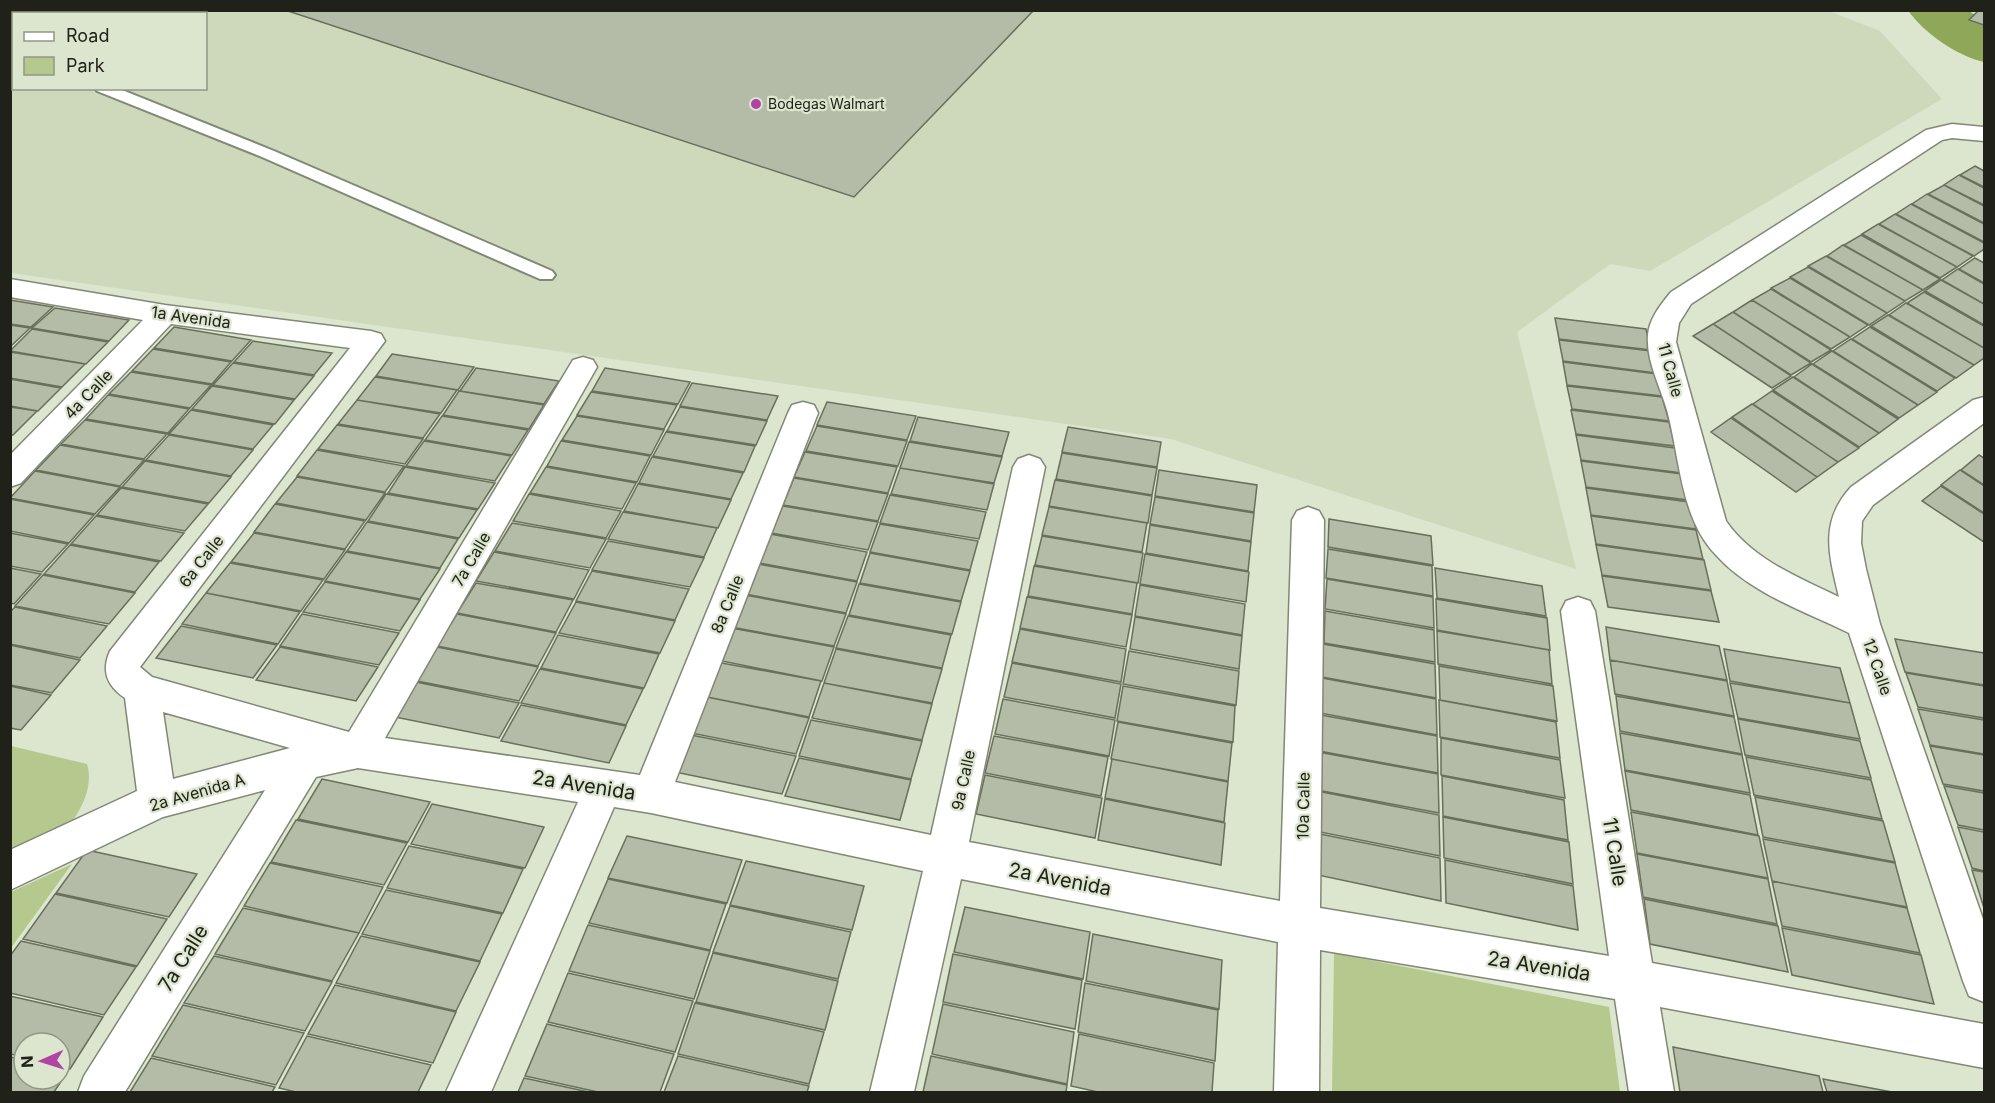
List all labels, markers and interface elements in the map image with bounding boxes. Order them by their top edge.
legend [12,12,207,90]
text: Road [66,25,109,46]
text: Park [66,55,105,76]
place label: Bodegas Walmart [768,95,885,112]
marker: Bodegas Walmart [749,97,763,111]
street label: 1a Avenida [150,302,232,332]
street label: 11 Calle [1654,341,1688,399]
street label: 4a Calle [59,365,117,423]
street label: 7a Calle [447,528,495,590]
street label: 6a Calle [174,531,228,591]
street label: 8a Calle [706,572,748,636]
street label: 12 Calle [1859,636,1897,698]
street label: 9a Calle [947,748,979,812]
street label: 2a Avenida [531,765,637,805]
street label: 2a Avenida A [147,769,247,815]
street label: 10a Calle [1292,772,1314,840]
street label: 11 Calle [1598,816,1632,888]
street label: 2a Avenida [1007,857,1113,901]
street label: 7a Calle [153,920,213,996]
street label: 2a Avenida [1486,946,1592,986]
north arrow [12,1031,72,1091]
text: N [17,1055,37,1068]

